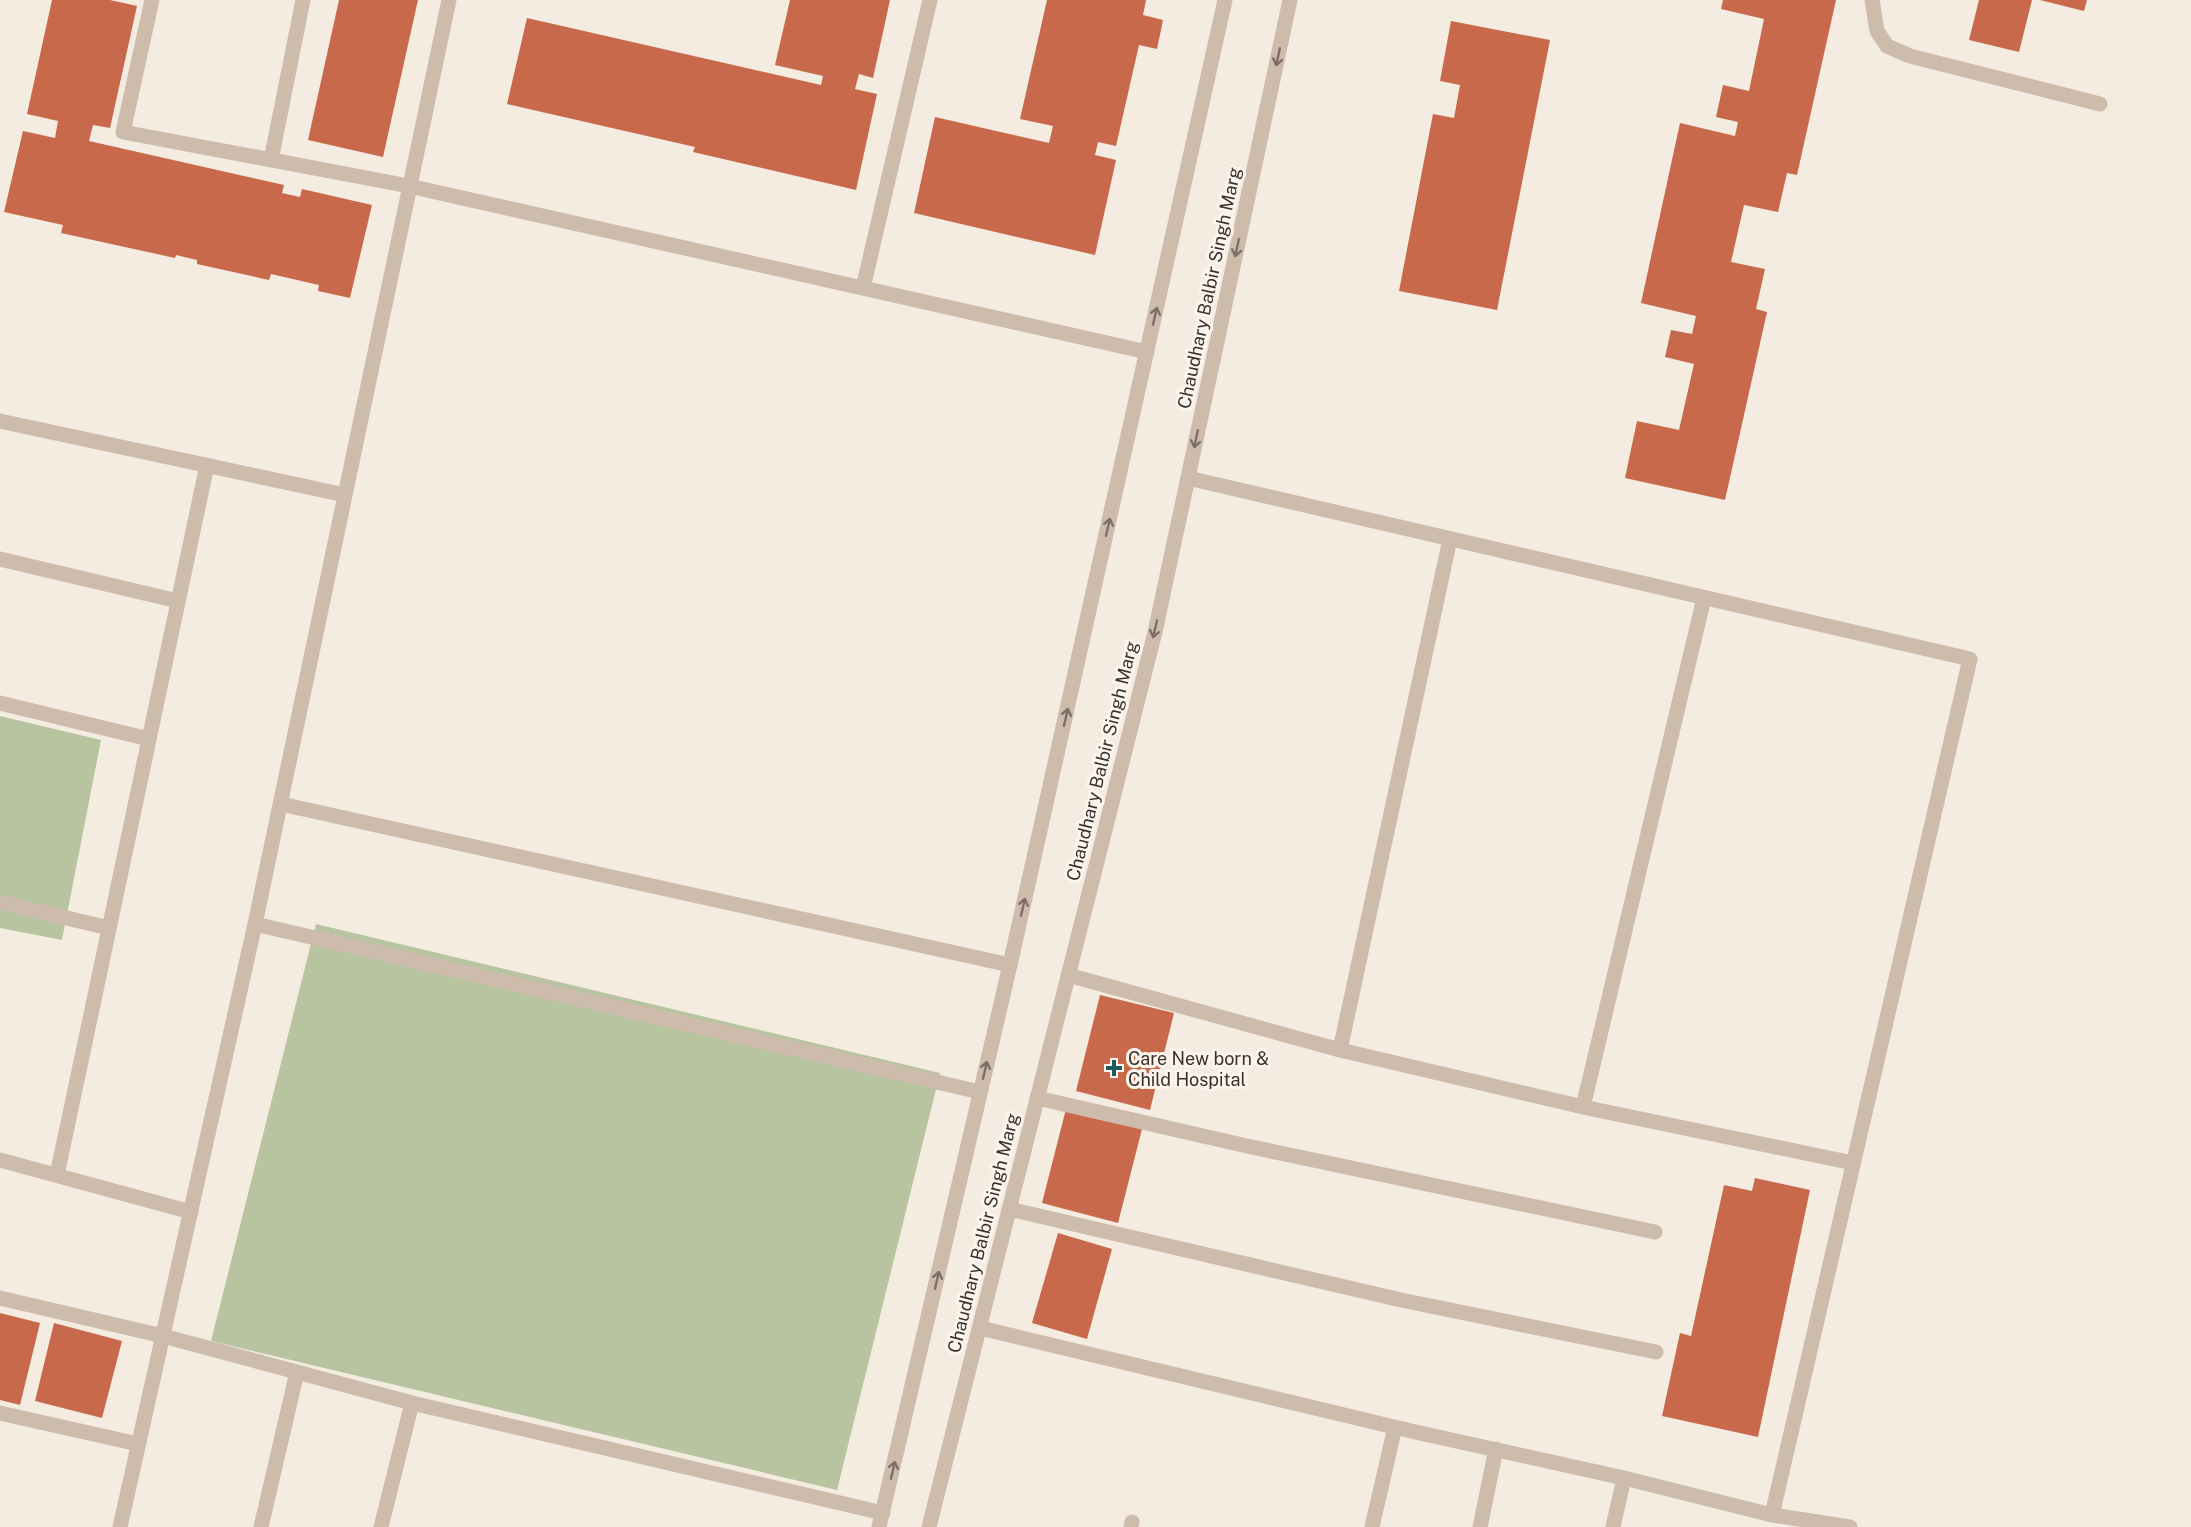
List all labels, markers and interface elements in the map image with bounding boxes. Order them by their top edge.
one-way arrow [1271,47,1283,66]
street label: Chaudhary Balbir Singh Marg [1173,165,1245,411]
one-way arrow [1231,238,1242,257]
one-way arrow [1150,307,1161,326]
one-way arrow [1190,429,1202,448]
one-way arrow [1103,518,1114,537]
one-way arrow [1149,620,1161,639]
street label: Chaudhary Balbir Singh Marg [1062,639,1142,883]
one-way arrow [1060,708,1072,727]
one-way arrow [1018,898,1029,918]
place label: Care New born & Child Hospital [1128,1048,1269,1090]
marker: Care New born & Child Hospital [1105,1059,1123,1077]
one-way arrow [980,1060,992,1079]
street label: Chaudhary Balbir Singh Marg [943,1111,1023,1355]
one-way arrow [931,1271,943,1290]
one-way arrow [888,1461,899,1480]

